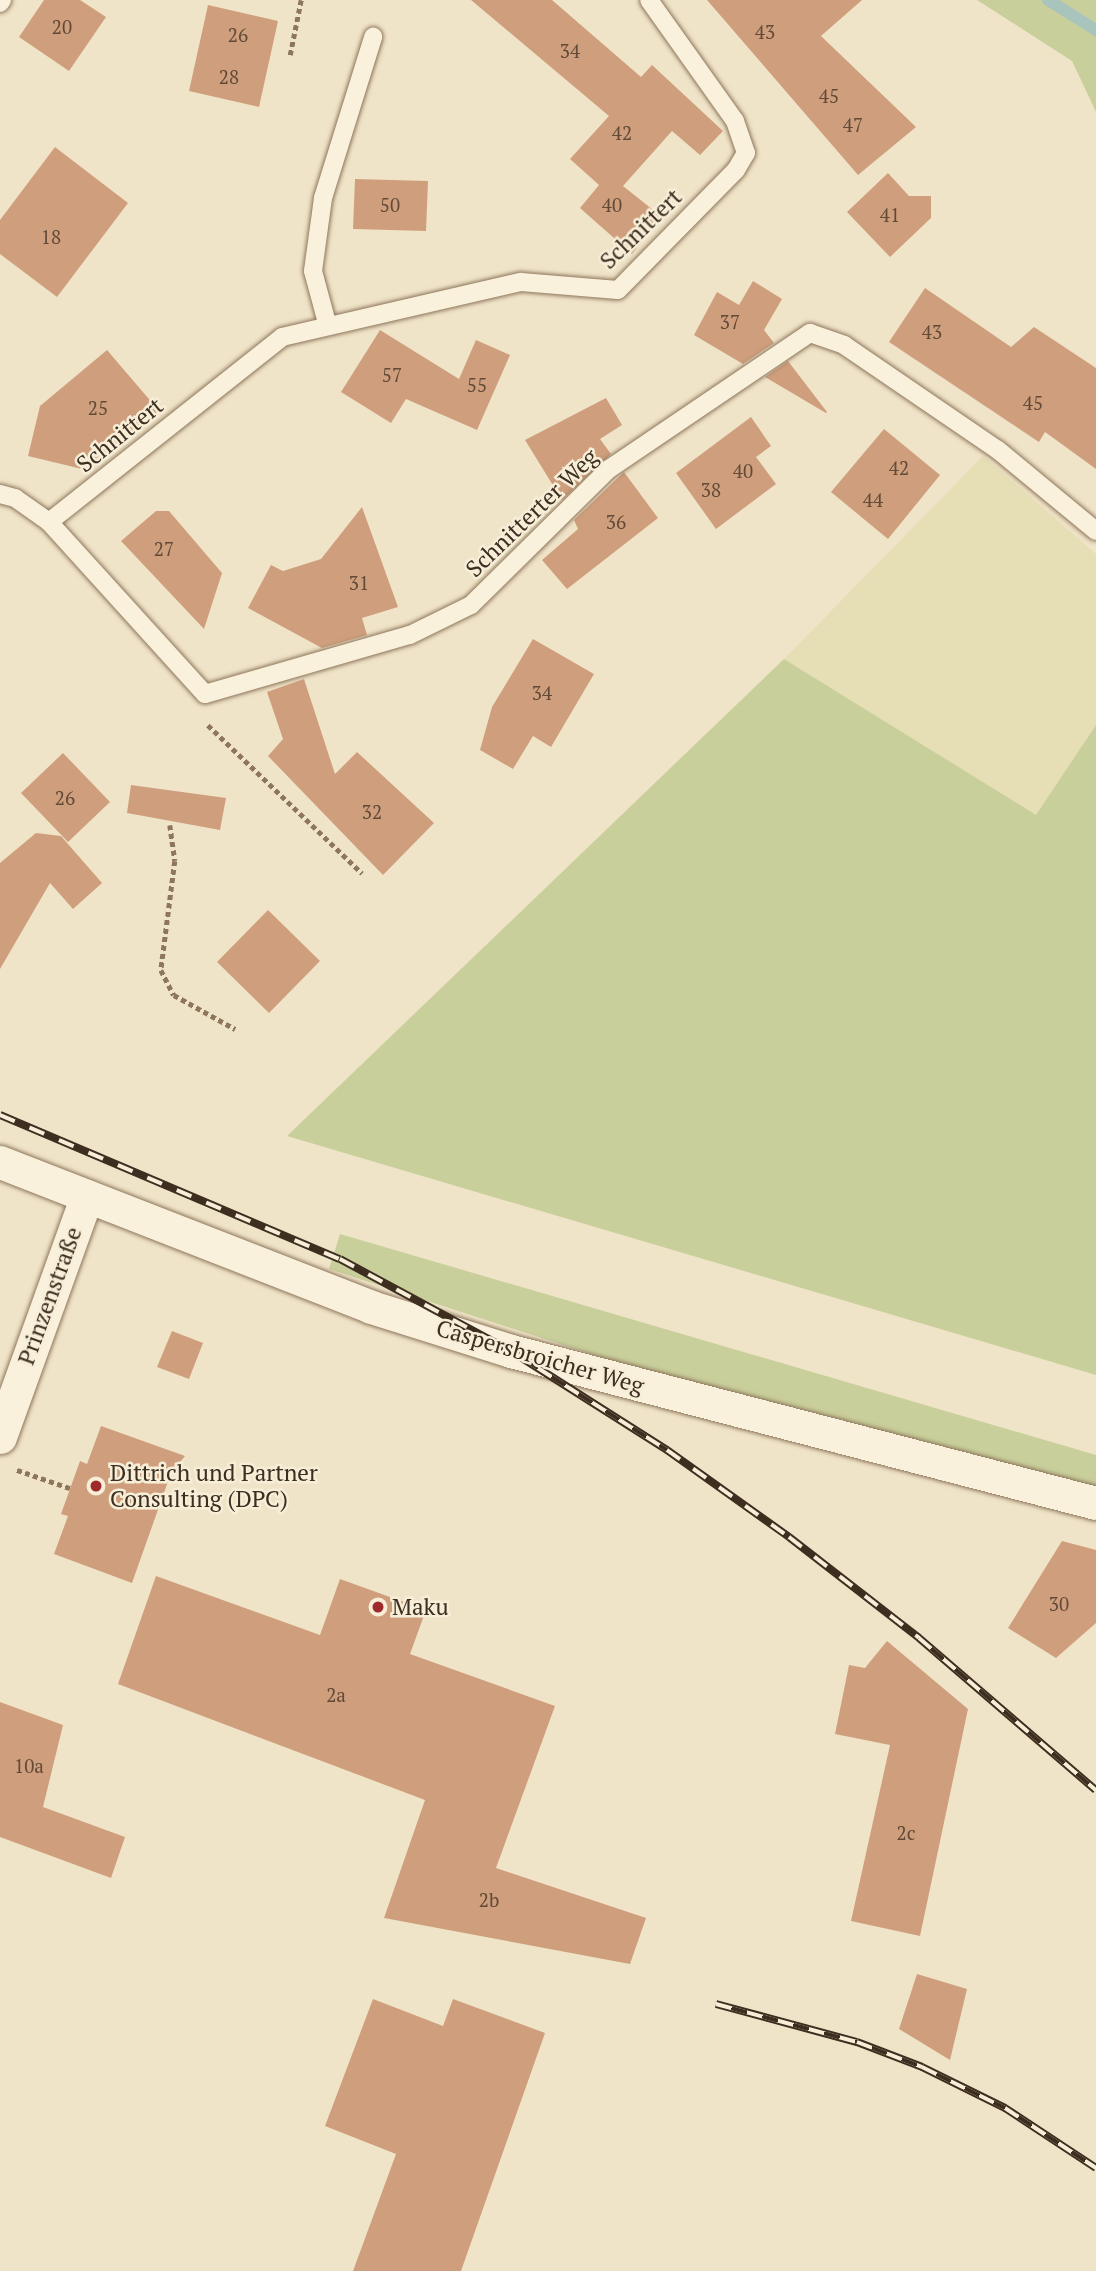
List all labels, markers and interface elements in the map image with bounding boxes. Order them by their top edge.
house number: 20 [52,16,72,38]
house number: 43 [755,21,775,43]
house number: 26 [228,24,248,46]
house number: 34 [560,40,580,62]
house number: 28 [219,66,239,88]
house number: 45 [819,85,839,107]
house number: 47 [843,114,863,136]
house number: 42 [612,122,632,144]
street label: Schnittert [594,183,688,275]
house number: 50 [380,194,400,216]
house number: 40 [602,194,622,216]
house number: 41 [880,204,900,226]
house number: 18 [41,226,61,248]
house number: 37 [720,311,740,333]
house number: 43 [922,321,942,343]
house number: 57 [382,364,402,386]
house number: 55 [467,374,487,396]
street label: Schnittert [71,392,169,478]
house number: 45 [1023,392,1043,414]
house number: 25 [88,397,108,419]
street label: Schnitterter Weg [460,443,604,583]
house number: 42 [889,457,909,479]
house number: 40 [733,460,753,482]
house number: 38 [701,479,721,501]
house number: 44 [863,489,883,511]
house number: 36 [606,511,626,533]
house number: 27 [154,538,174,560]
house number: 31 [349,572,369,594]
house number: 34 [532,682,552,704]
house number: 26 [55,787,75,809]
house number: 32 [362,801,382,823]
street label: Prinzenstraße [12,1223,88,1369]
street label: Caspersbroicher Weg [433,1314,647,1400]
place label: Dittrich und Partner Consulting (DPC) [110,1459,318,1513]
marker: Dittrich und Partner Consulting (DPC) [88,1478,104,1494]
place label: Maku [392,1593,449,1621]
house number: 30 [1049,1593,1069,1615]
marker: Maku [370,1599,386,1615]
house number: 2a [326,1684,346,1706]
house number: 10a [14,1755,44,1777]
house number: 2c [897,1822,915,1844]
house number: 2b [479,1889,499,1911]

